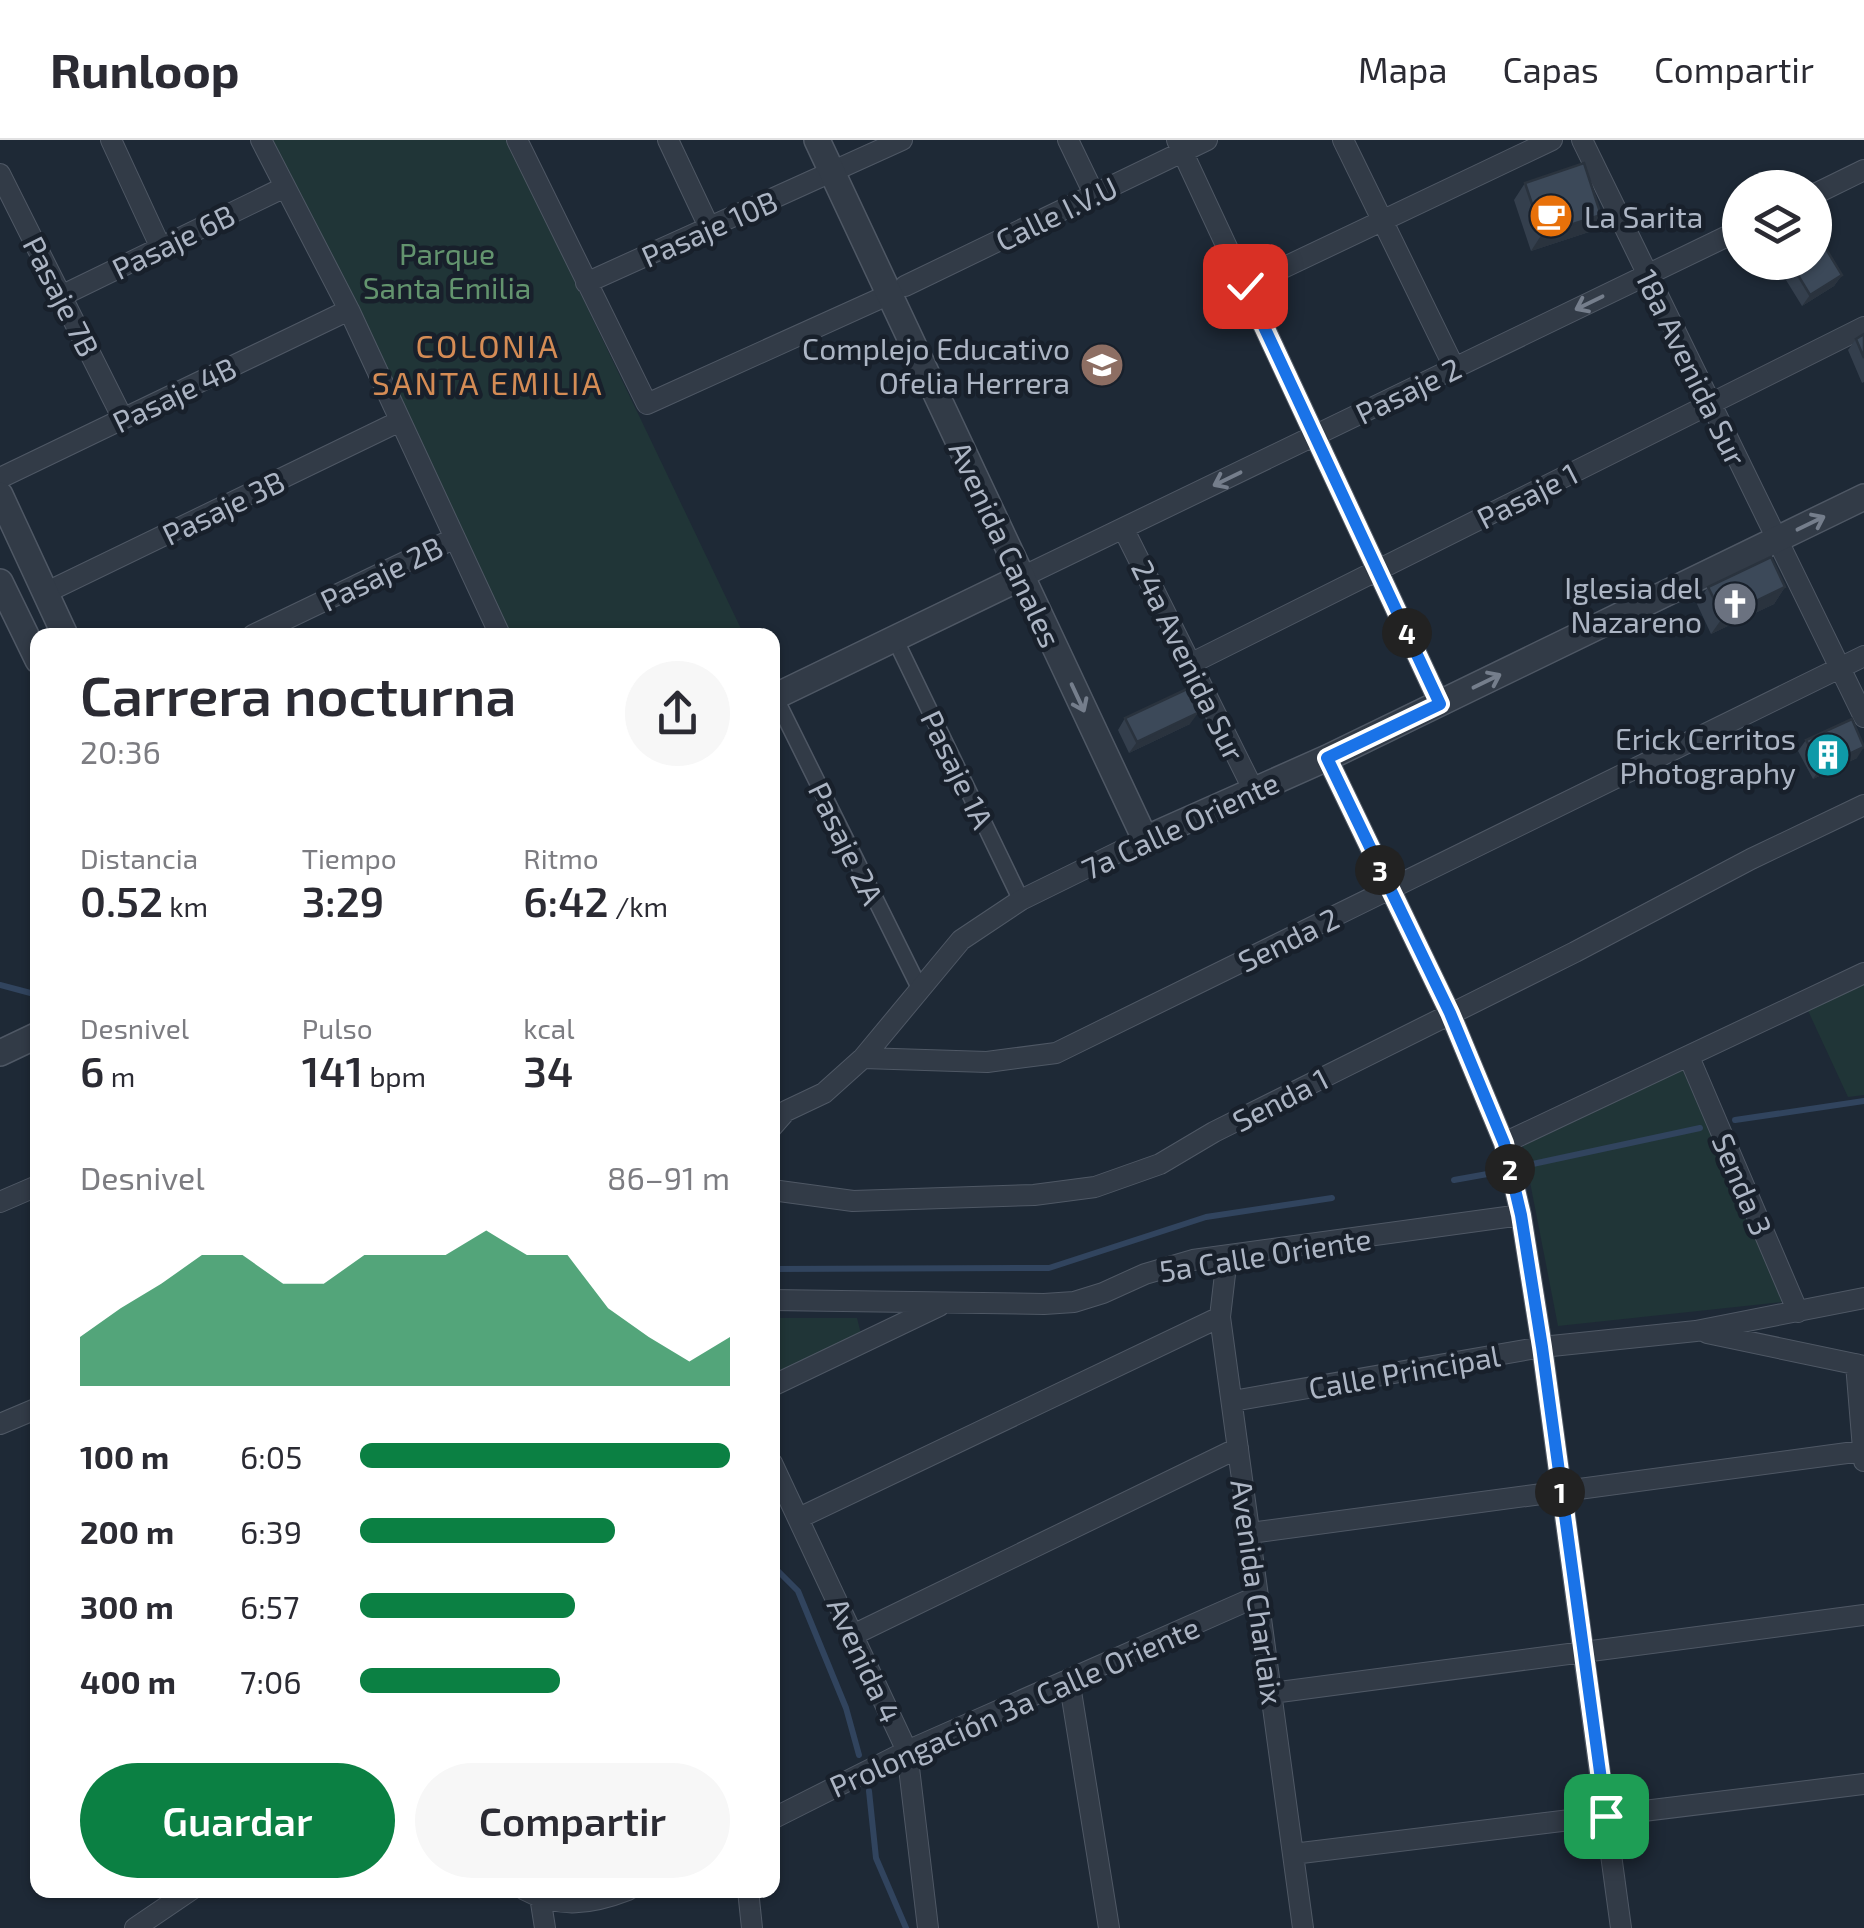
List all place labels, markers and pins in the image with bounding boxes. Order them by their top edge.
cafe icon: La Sarita [1528,193,1574,239]
place label: La Sarita [1584,198,1703,234]
pin [1203,244,1288,329]
place label: Complejo Educativo Ofelia Herrera [802,330,1070,400]
school or university icon: Complejo Educativo Ofelia Herrera [1079,342,1125,388]
place label: Iglesia del Nazareno [1564,569,1702,639]
church icon: Iglesia del Nazareno [1712,581,1758,627]
pin: 4 [1382,608,1432,658]
place label: Erick Cerritos Photography [1615,720,1796,790]
building icon: Erick Cerritos Photography [1805,732,1851,778]
pin: 3 [1355,845,1405,895]
pin: 2 [1485,1144,1535,1194]
pin: 1 [1535,1467,1585,1517]
pin [1564,1774,1649,1859]

